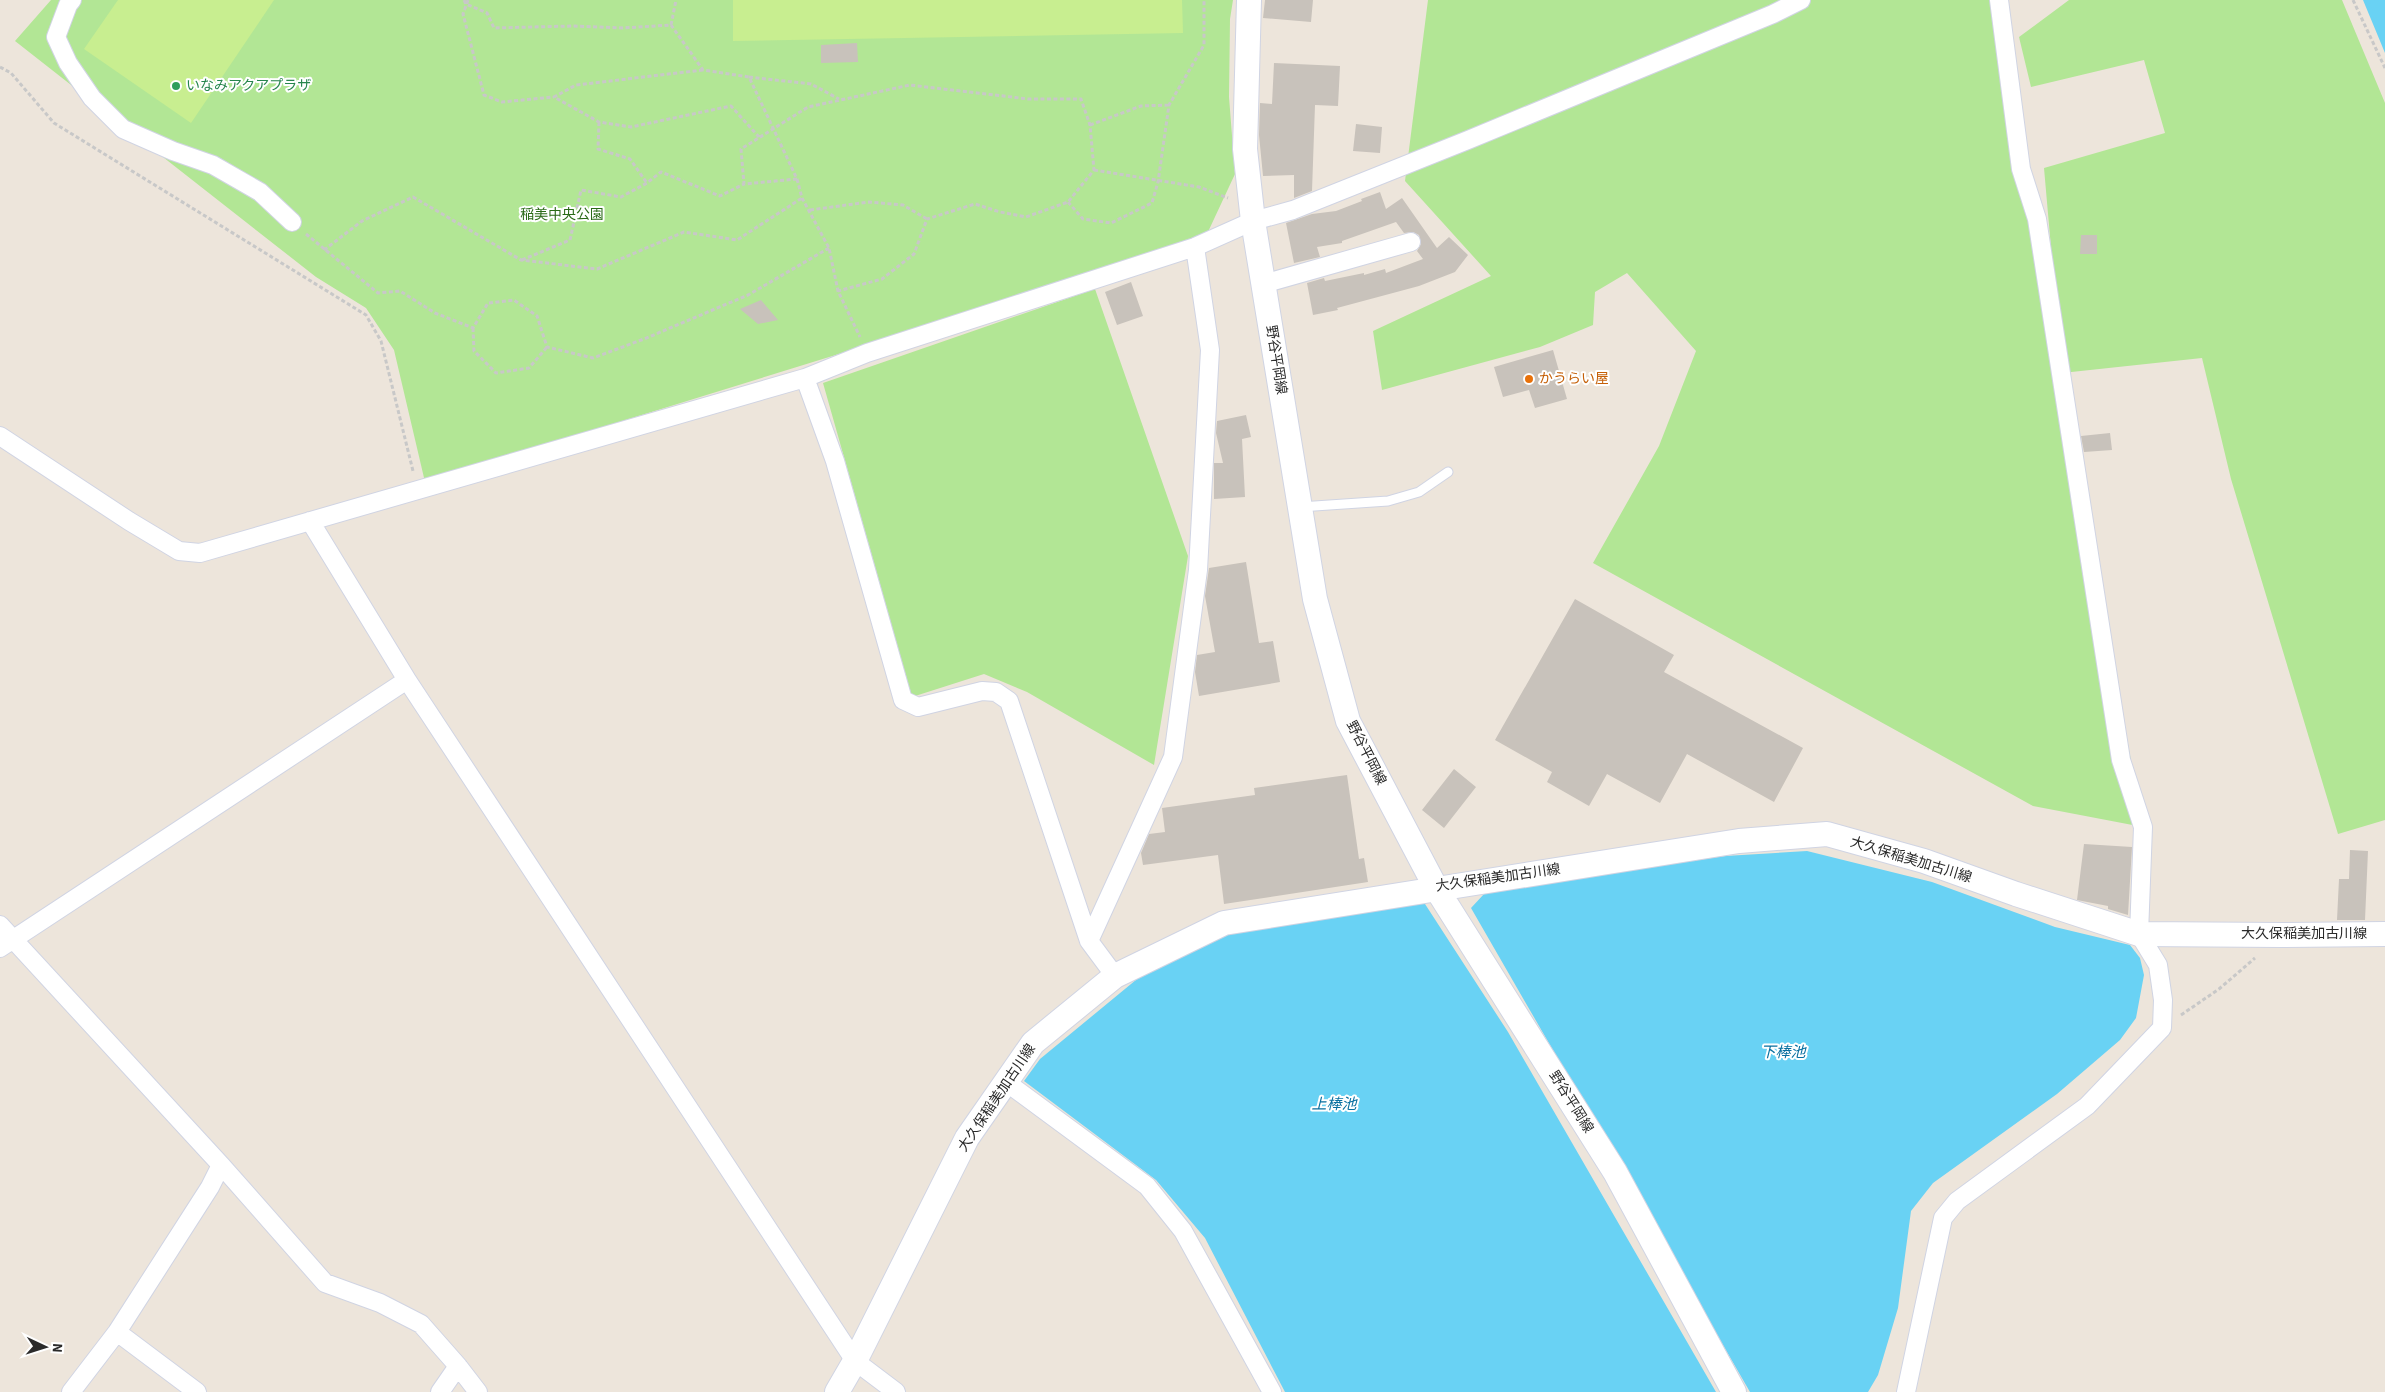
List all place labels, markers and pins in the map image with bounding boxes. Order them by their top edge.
place label: いなみアクアプラザ [186,76,311,96]
marker: いなみアクアプラザ [170,80,182,92]
place label: かうらい屋 [1539,369,1609,389]
marker: かうらい屋 [1523,373,1535,385]

